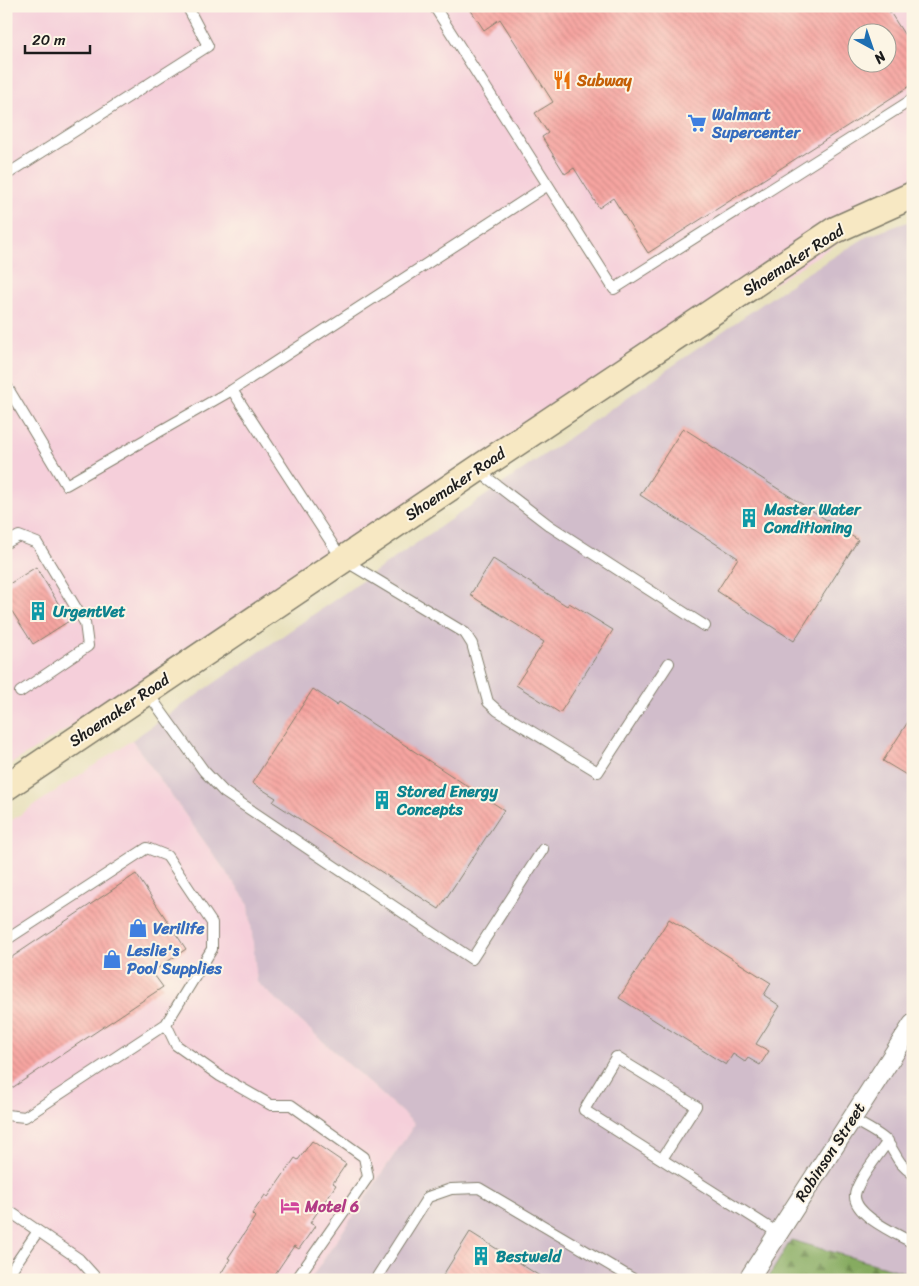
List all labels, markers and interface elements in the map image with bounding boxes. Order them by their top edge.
scale bar [25,22,90,54]
north arrow [846,22,896,72]
text: 20 m [32,27,66,53]
text: N [868,44,893,70]
place label: Subway [576,66,632,95]
restaurant icon: Subway [551,69,573,91]
place label: Walmart Supercenter [711,100,801,147]
supermarket icon: Walmart Supercenter [686,112,708,134]
street label: Shoemaker Road [736,215,851,304]
street label: Shoemaker Road [398,438,513,529]
place label: Master Water Conditioning [763,495,862,542]
building icon: Master Water Conditioning [738,507,760,529]
place label: UrgentVet [53,597,126,626]
building icon: UrgentVet [27,600,49,622]
street label: Shoemaker Road [62,664,177,755]
place label: Stored Energy Concepts [396,777,498,824]
building icon: Stored Energy Concepts [371,789,393,811]
place label: Verilife [153,914,205,943]
shop icon: Verilife [127,917,149,939]
place label: Leslie's Pool Supplies [127,936,222,983]
shop icon: Leslie's Pool Supplies [101,948,123,970]
street label: Robinson Street [787,1096,873,1208]
place label: Motel 6 [304,1192,359,1221]
hotel icon: Motel 6 [279,1195,301,1217]
place label: Bestweld [496,1242,563,1271]
building icon: Bestweld [470,1245,492,1267]

